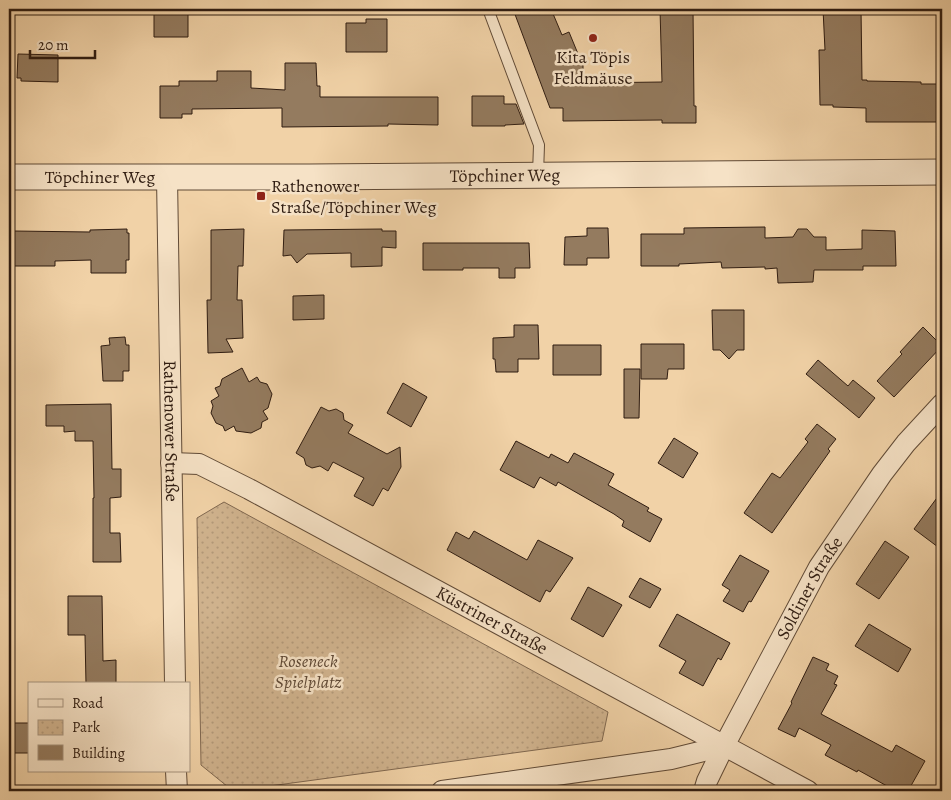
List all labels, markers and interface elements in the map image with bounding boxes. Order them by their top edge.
scale bar [30,28,95,60]
marker: Kita Töpis Feldmäuse [587,32,599,44]
text: 20 m [38,35,69,55]
place label: Kita Töpis Feldmäuse [554,45,632,90]
street label: Töpchiner Weg [450,163,560,188]
street label: Töpchiner Weg [45,165,155,189]
place label: Rathenower Straße/Töpchiner Weg [271,174,436,219]
marker: Rathenower Straße/Töpchiner Weg [255,190,267,202]
street label: Rathenower Straße [158,360,184,502]
street label: Soldiner Straße [771,532,848,644]
street label: Küstriner Straße [432,580,552,660]
park label: Roseneck Spielplatz [275,649,342,694]
legend [28,682,190,772]
text: Road [72,693,104,713]
text: Park [72,717,101,737]
text: Building [72,743,125,763]

